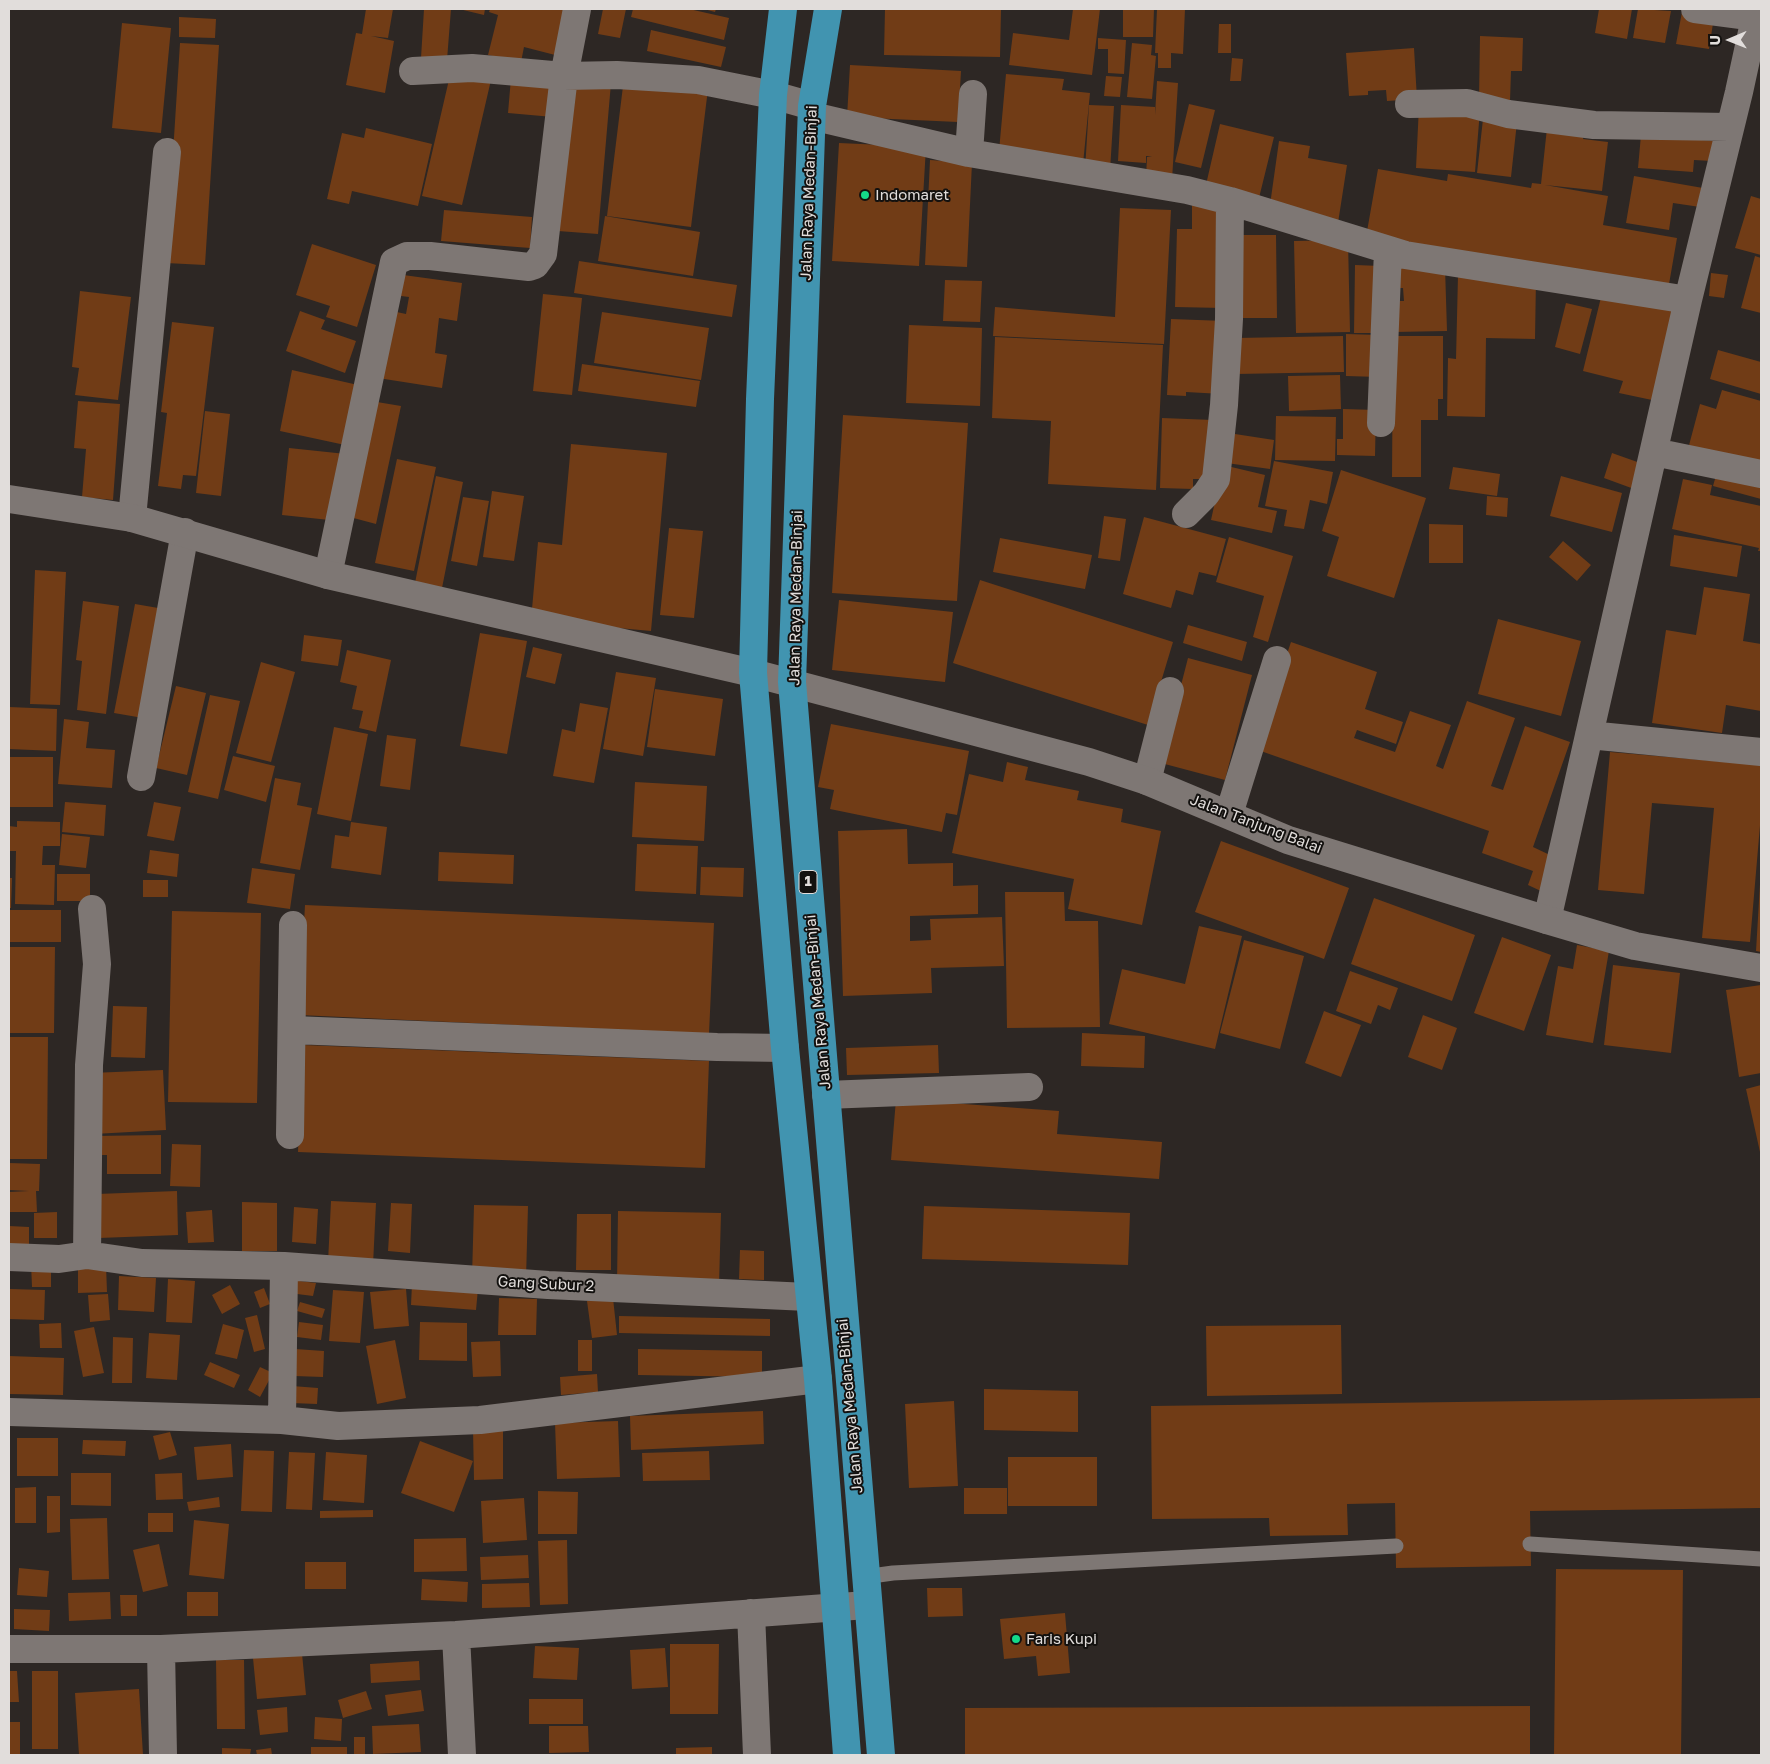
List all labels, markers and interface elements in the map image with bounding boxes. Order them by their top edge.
north arrow [1705,15,1755,65]
text: U [1706,35,1723,46]
street label: Jalan Raya Medan-Binjai [797,105,821,281]
place label: Indomaret [875,186,949,204]
marker: Indomaret [859,189,871,201]
street label: Jalan Raya Medan-Binjai [785,510,807,686]
street label: Jalan Tanjung Balai [1188,791,1324,857]
road number: 1 [799,870,817,894]
street label: Jalan Raya Medan-Binjai [801,914,835,1090]
street label: Gang Subur 2 [497,1272,595,1296]
street label: Jalan Raya Medan-Binjai [833,1318,867,1494]
place label: Faris Kupi [1026,1630,1097,1648]
marker: Faris Kupi [1010,1633,1022,1645]

